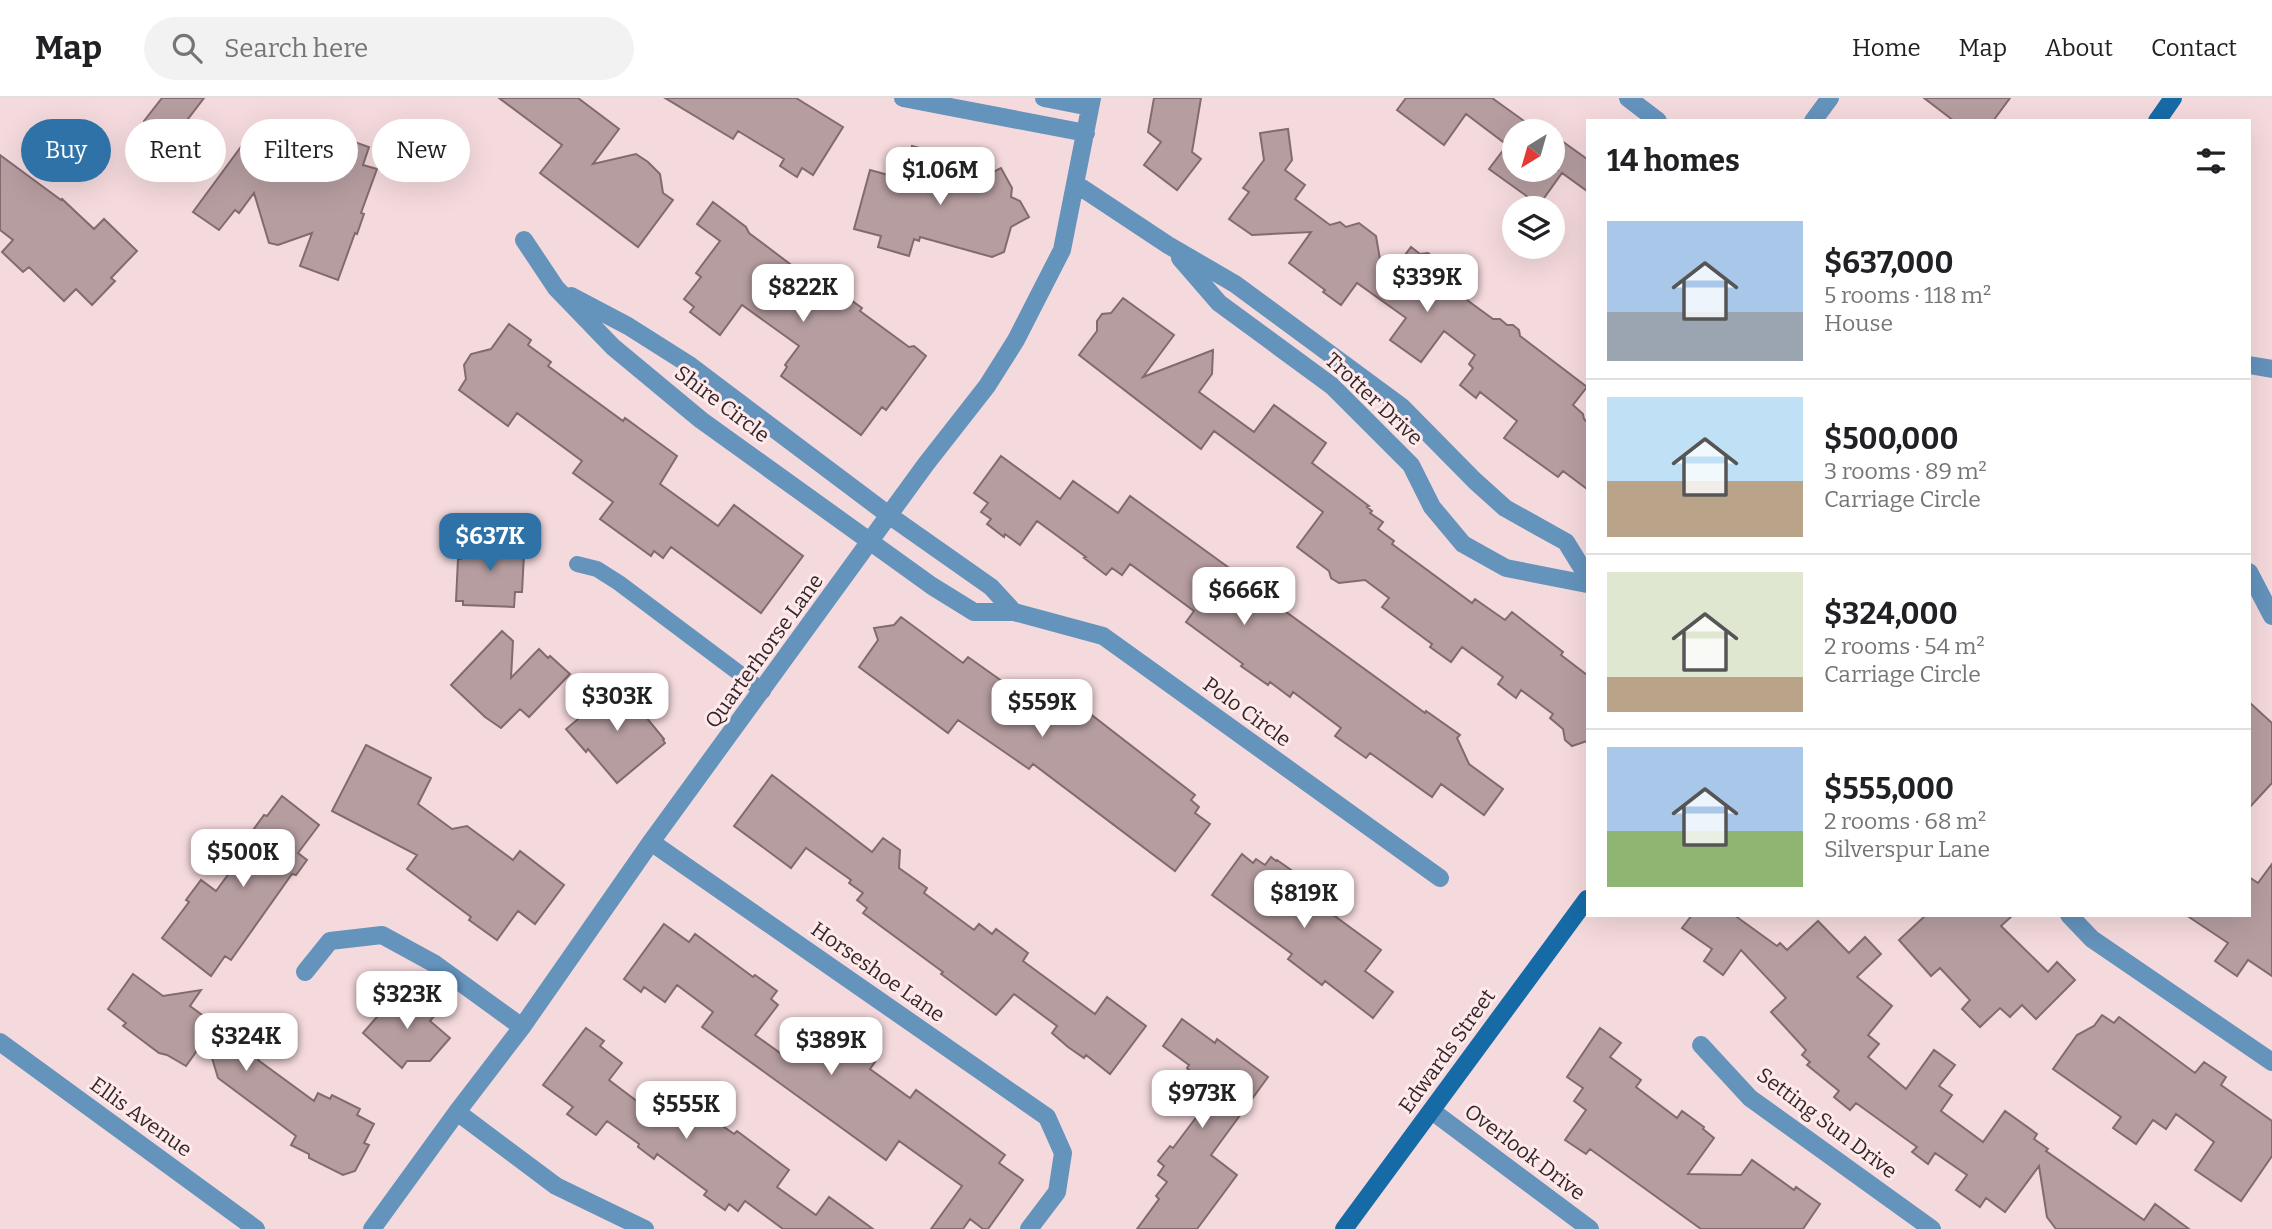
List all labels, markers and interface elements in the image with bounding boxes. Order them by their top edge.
search box [144,17,634,80]
text: Map [35,28,102,68]
icon: search [168,29,206,67]
text: Search here [224,33,368,64]
text: Home [1852,34,1921,62]
text: Map [1959,34,2007,62]
text: About [2045,34,2113,62]
text: Contact [2151,34,2237,62]
chip: Buy [21,119,111,182]
chip: Rent [125,119,226,182]
chip: Filters [240,119,358,182]
chip: New [372,119,470,182]
north arrow [1502,119,1564,182]
map controls [1502,119,1565,259]
icon: filters [2192,142,2230,180]
text: 14 homes [1607,143,1740,179]
pin: $1.06M [883,148,997,207]
text: $1.06M [902,156,978,184]
button: layers [1502,196,1565,259]
text: $637,000 [1824,245,1953,281]
icon: home [1663,249,1747,333]
pin: $339K [1378,254,1476,314]
text: $339K [1392,263,1462,291]
pin: $822K [754,264,852,324]
text: $822K [768,273,838,301]
text: 5 rooms · 118 m² [1824,281,1991,309]
text: House [1824,309,1893,337]
street label: Trotter Drive [1320,347,1428,451]
street label: Shire Circle [669,360,775,448]
text: $500,000 [1824,421,1959,457]
icon: home [1663,425,1747,509]
text: 3 rooms · 89 m² [1824,457,1987,485]
text: Carriage Circle [1824,485,1981,513]
pin: $637K [441,514,539,573]
text: $637K [455,522,525,550]
pin: $666K [1195,568,1293,627]
street label: Quarterhorse Lane [699,569,829,733]
text: $666K [1208,576,1280,604]
text: $324,000 [1824,596,1958,632]
icon: home [1663,600,1747,684]
text: 2 rooms · 54 m² [1824,632,1985,660]
text: Carriage Circle [1824,660,1981,688]
street label: Polo Circle [1198,671,1296,753]
pin: $303K [568,674,666,733]
pin: $559K [993,680,1091,739]
text: $303K [581,682,653,710]
text: $559K [1008,688,1077,716]
text: $555,000 [1824,771,1954,807]
icon: home [1663,775,1747,859]
text: 2 rooms · 68 m² [1824,807,1986,835]
pin: $500K [194,830,292,889]
text: Silverspur Lane [1824,835,1990,863]
text: $500K [207,838,279,866]
pin: $819K [1255,870,1353,930]
text: $819K [1270,879,1338,907]
street label: Horseshoe Lane [806,916,950,1028]
pin: $323K [358,972,456,1031]
text: $323K [372,980,442,1008]
street label: Edwards Street [1393,983,1501,1118]
pin: $324K [197,1014,295,1073]
pin: $389K [782,1018,880,1077]
text: $324K [211,1022,281,1050]
text: $389K [795,1026,867,1054]
street label: Setting Sun Drive [1752,1062,1902,1184]
pin: $973K [1153,1070,1251,1130]
street label: Ellis Avenue [85,1071,197,1163]
text: $973K [1168,1079,1236,1107]
pin: $555K [637,1082,735,1141]
text: $555K [652,1090,720,1118]
street label: Overlook Drive [1460,1098,1590,1206]

